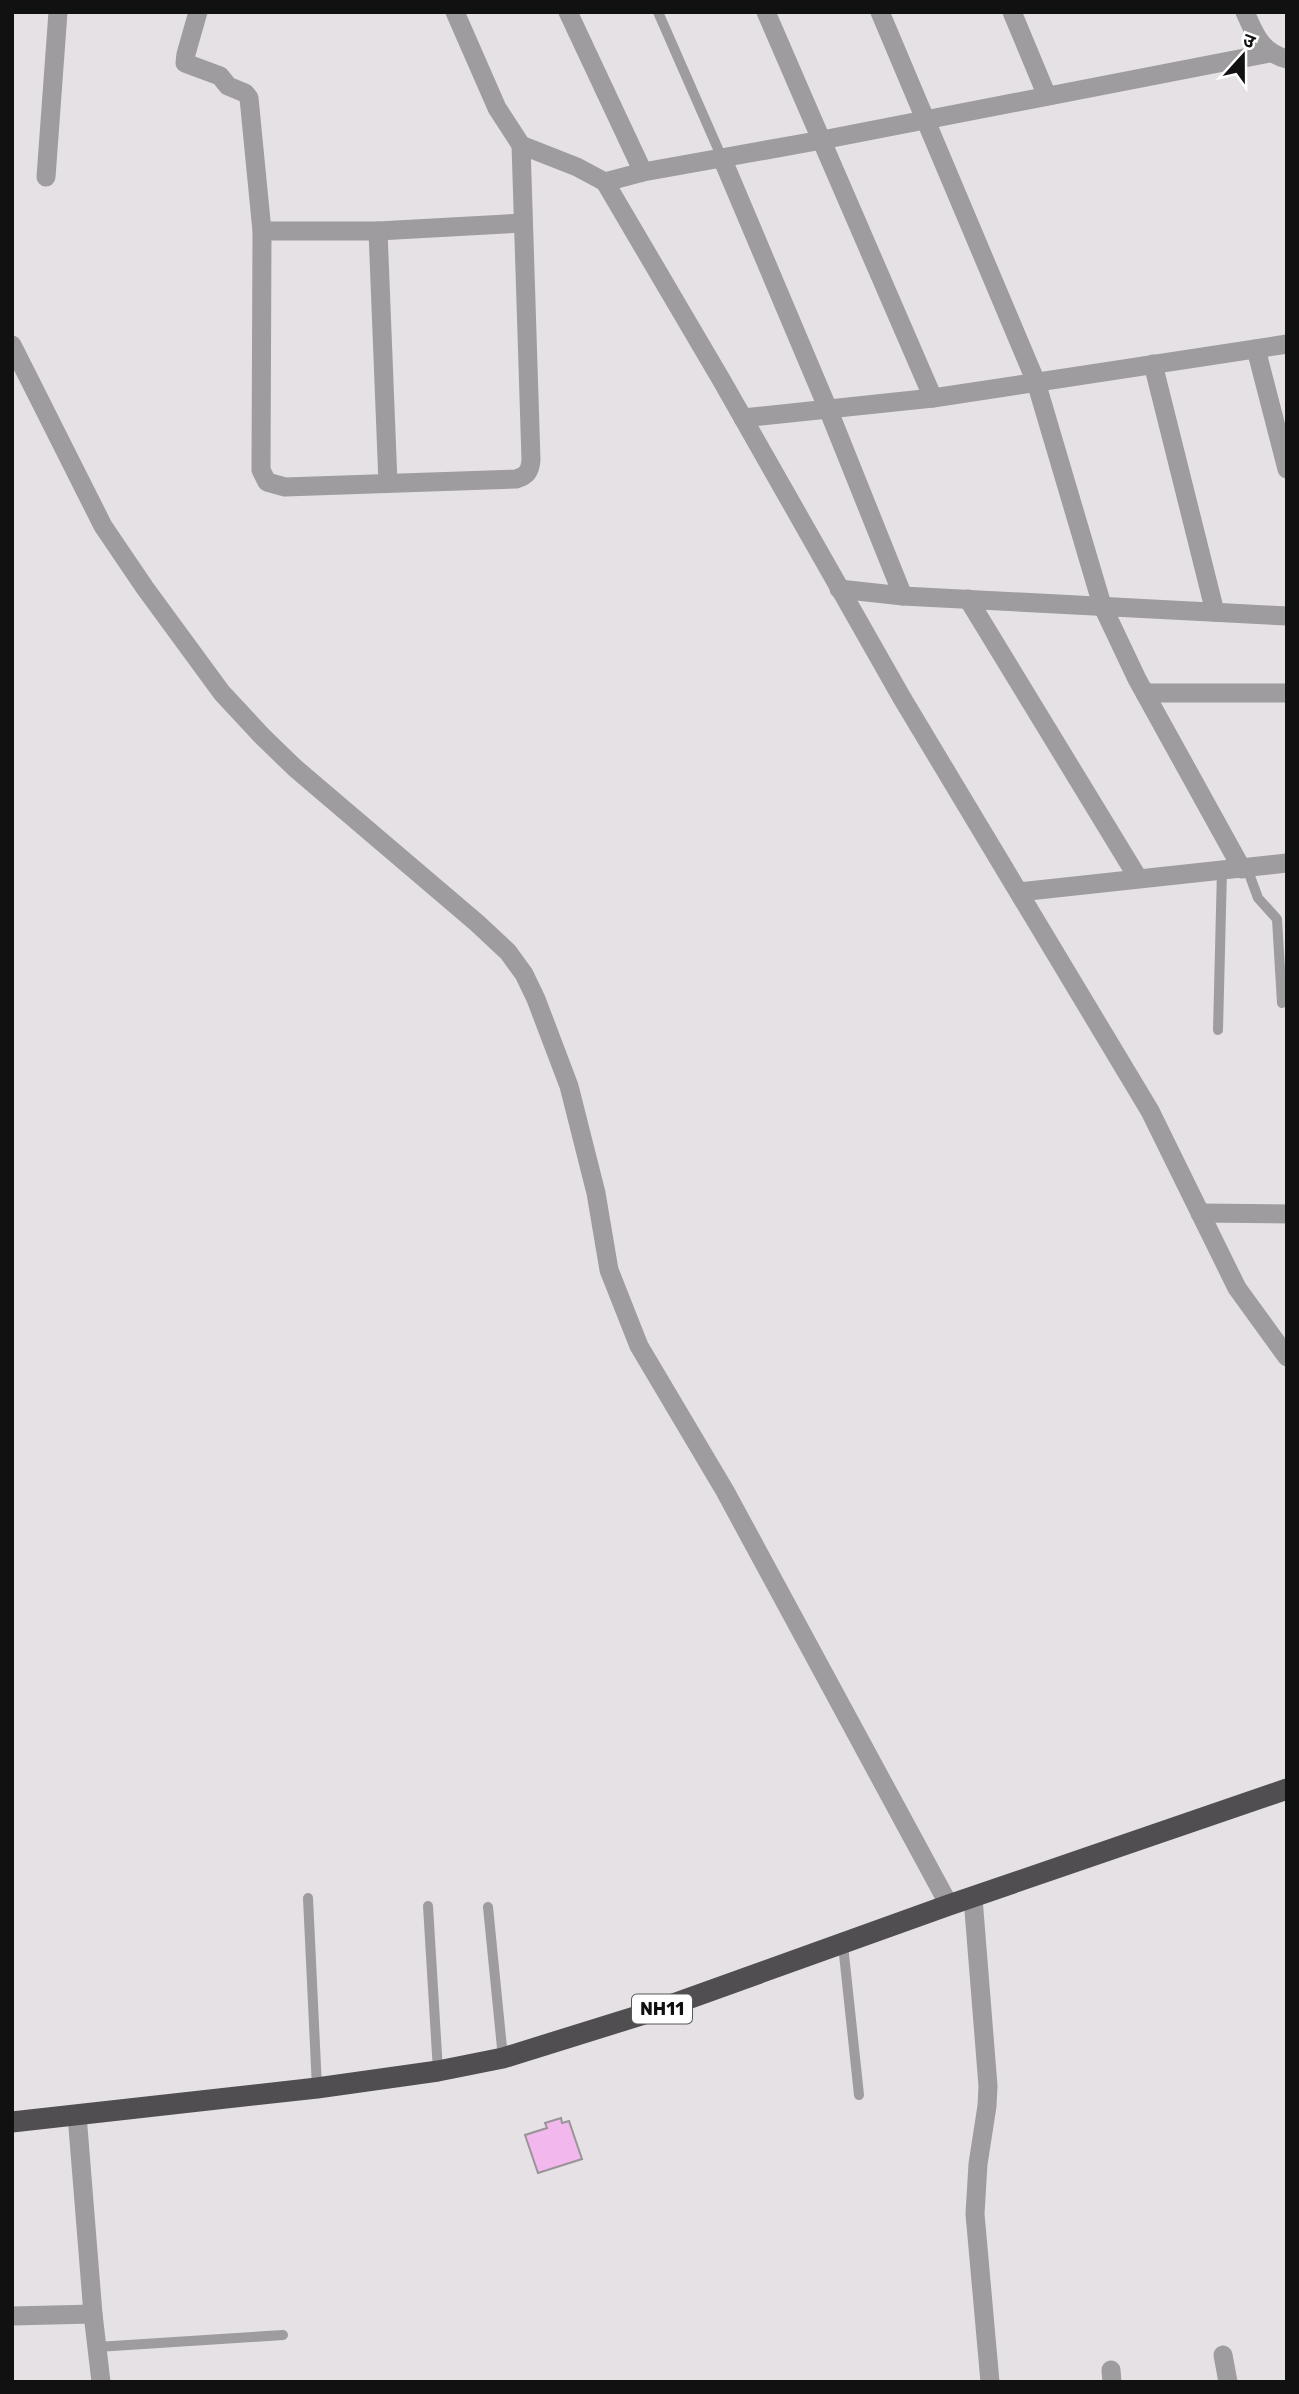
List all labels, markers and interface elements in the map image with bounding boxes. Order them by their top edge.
north arrow [1208,21,1278,91]
text: उ [1240,28,1259,54]
road number: NH11 [632,1994,692,2024]

